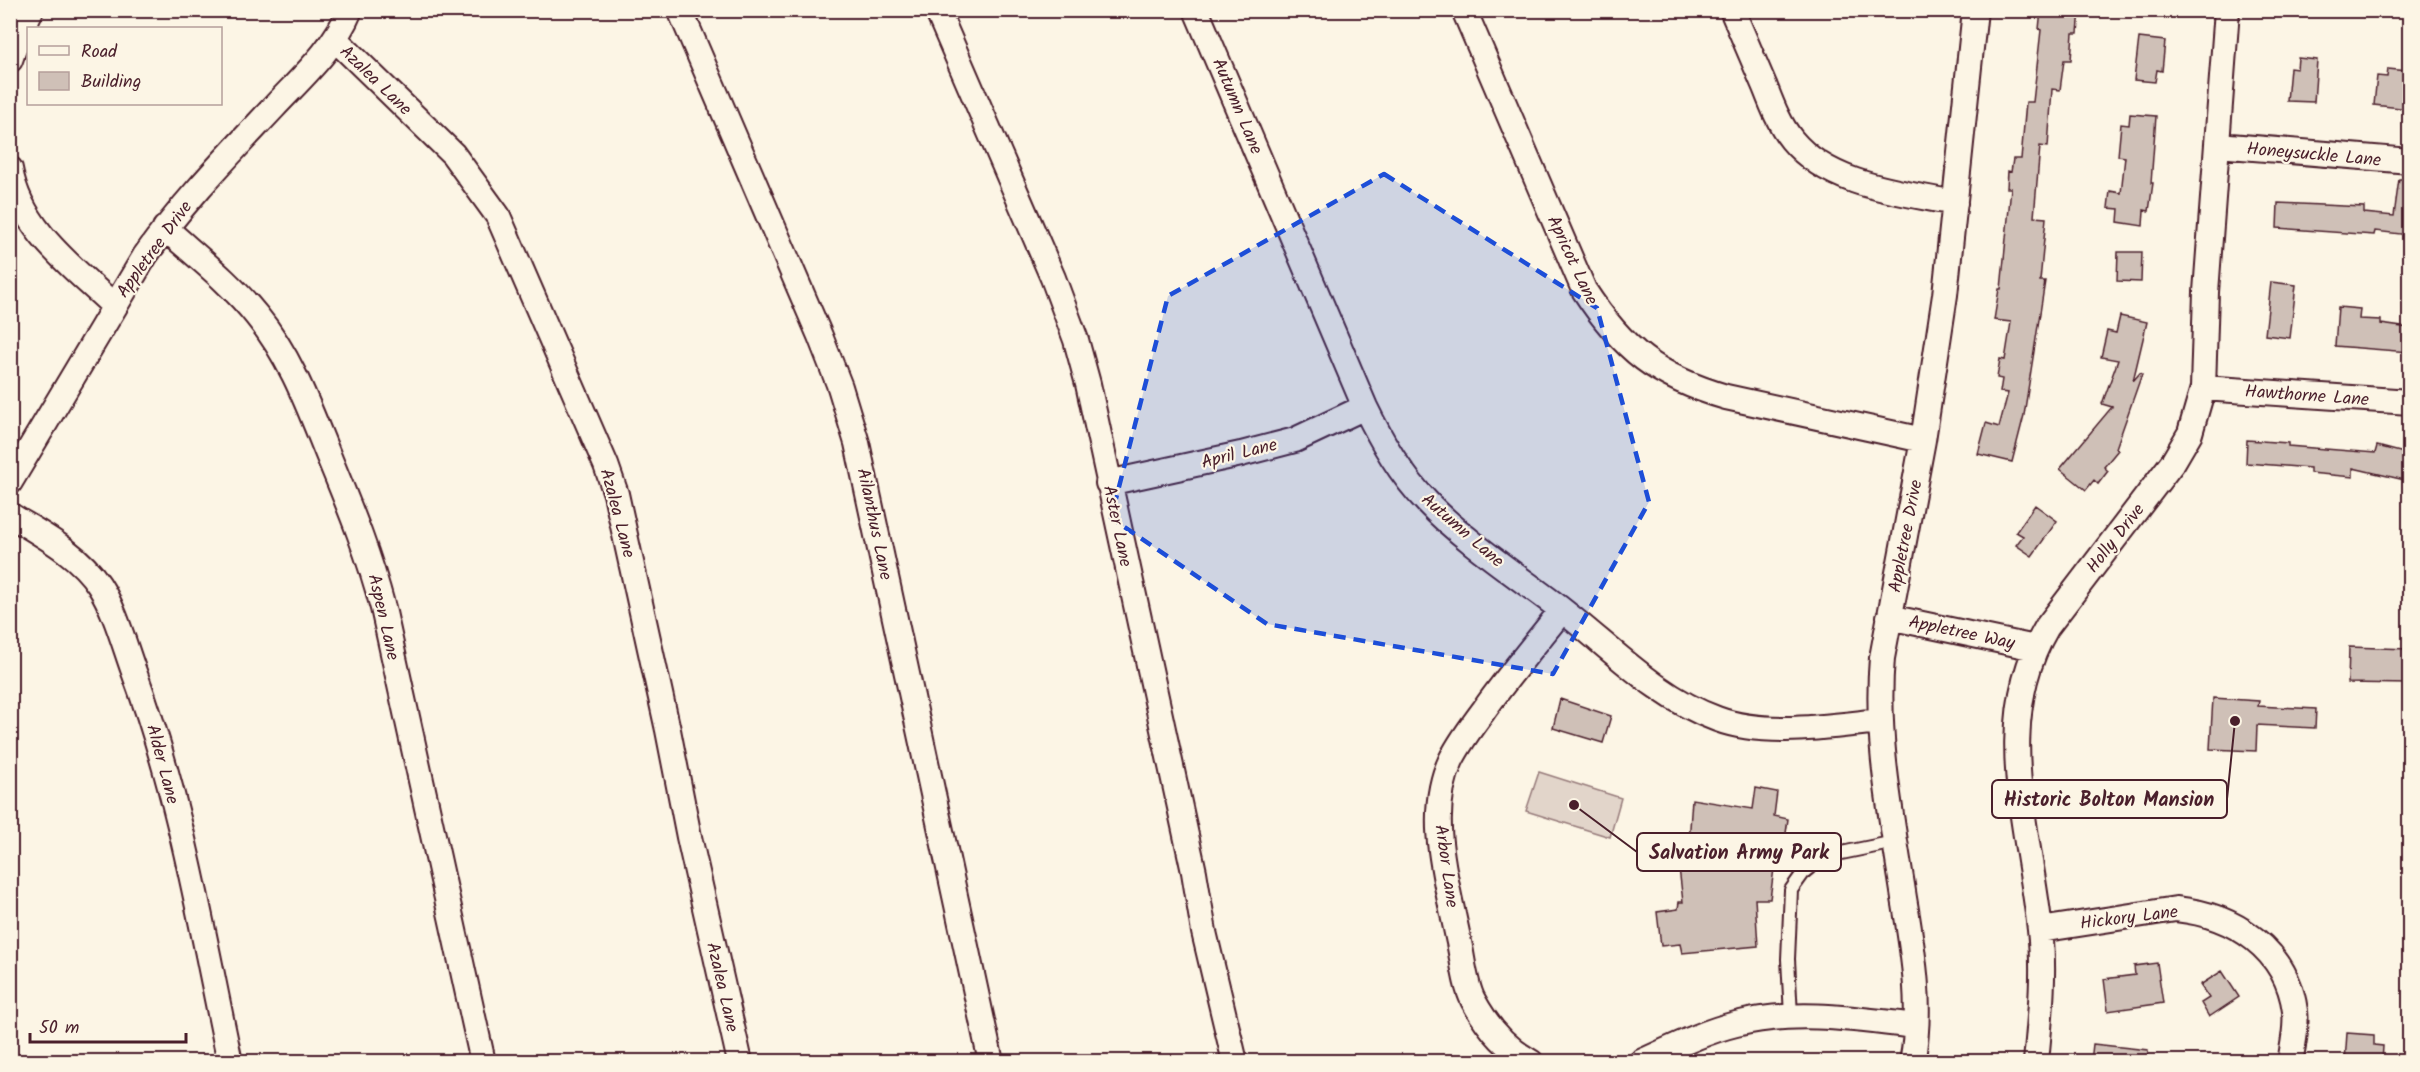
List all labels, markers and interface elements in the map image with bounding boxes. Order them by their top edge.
legend [27,27,222,105]
text: Road [81,38,118,67]
street label: Azalea Lane [332,39,418,123]
street label: Autumn Lane [1203,54,1270,159]
text: Building [81,68,141,97]
street label: Honeysuckle Lane [2245,135,2382,176]
street label: Appletree Drive [110,195,201,305]
street label: Apricot Lane [1538,211,1605,310]
street label: Hawthorne Lane [2244,378,2370,415]
street label: April Lane [1198,431,1280,478]
street label: Azalea Lane [591,465,642,561]
street label: Ailanthus Lane [848,466,900,583]
street label: Appletree Drive [1881,477,1932,595]
street label: Aster Lane [1094,483,1139,570]
street label: Autumn Lane [1414,487,1510,576]
street label: Holly Drive [2079,498,2153,580]
street label: Aspen Lane [359,571,407,664]
street label: Appletree Way [1906,608,2018,659]
street label: Alder Lane [137,721,186,808]
callout: Historic Bolton Mansion [1992,780,2227,818]
text: Historic Bolton Mansion [2004,785,2214,817]
street label: Arbor Lane [1425,823,1466,910]
callout: Salvation Army Park [1637,833,1841,871]
text: Salvation Army Park [1649,838,1830,870]
street label: Hickory Lane [2079,898,2180,939]
street label: Azalea Lane [697,940,746,1035]
scale bar [30,1006,186,1044]
text: 50 m [39,1014,79,1043]

